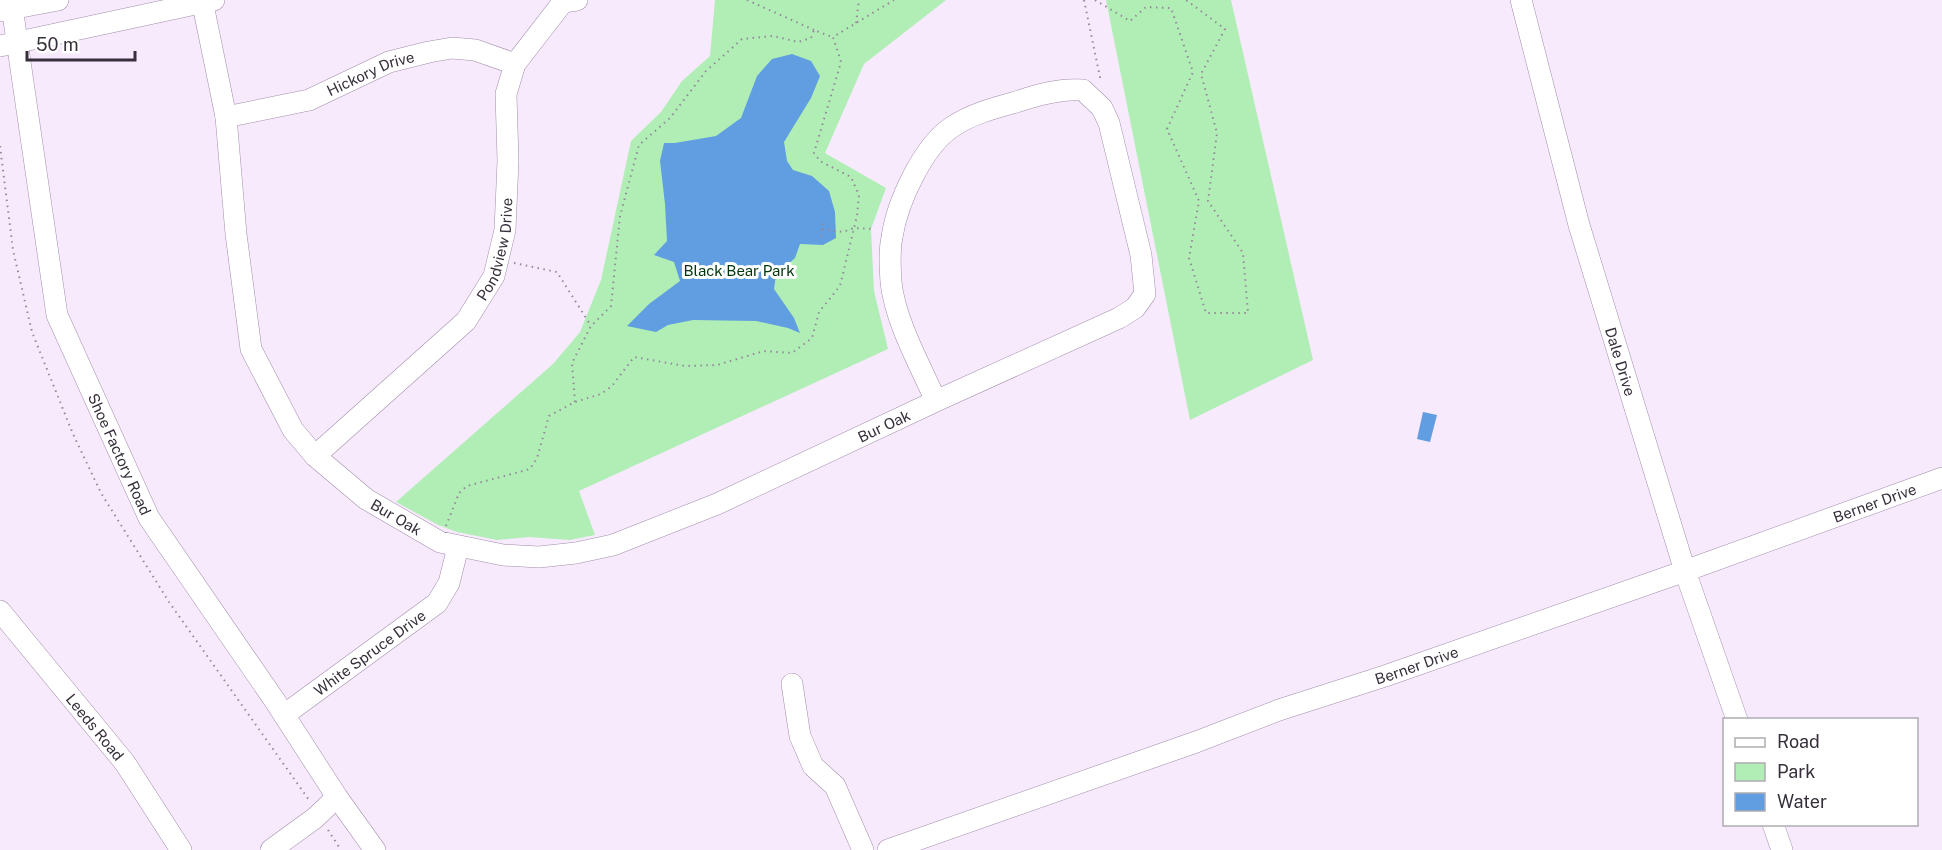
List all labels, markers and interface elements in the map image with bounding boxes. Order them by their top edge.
scale bar [27,24,135,62]
text: 50 m [36,34,79,55]
street label: Hickory Drive [324,48,416,99]
street label: Pondview Drive [473,197,515,303]
park label: Black Bear Park [683,262,795,279]
street label: Dale Drive [1602,325,1639,398]
street label: Shoe Factory Road [85,391,155,517]
street label: Bur Oak [855,406,913,445]
street label: Berner Drive [1831,480,1918,525]
street label: Bur Oak [368,495,425,538]
street label: White Spruce Drive [310,606,429,699]
street label: Berner Drive [1373,643,1460,687]
street label: Leeds Road [63,690,128,764]
legend [1723,718,1918,826]
text: Road [1777,731,1820,752]
text: Park [1777,761,1815,782]
text: Water [1777,791,1827,812]

